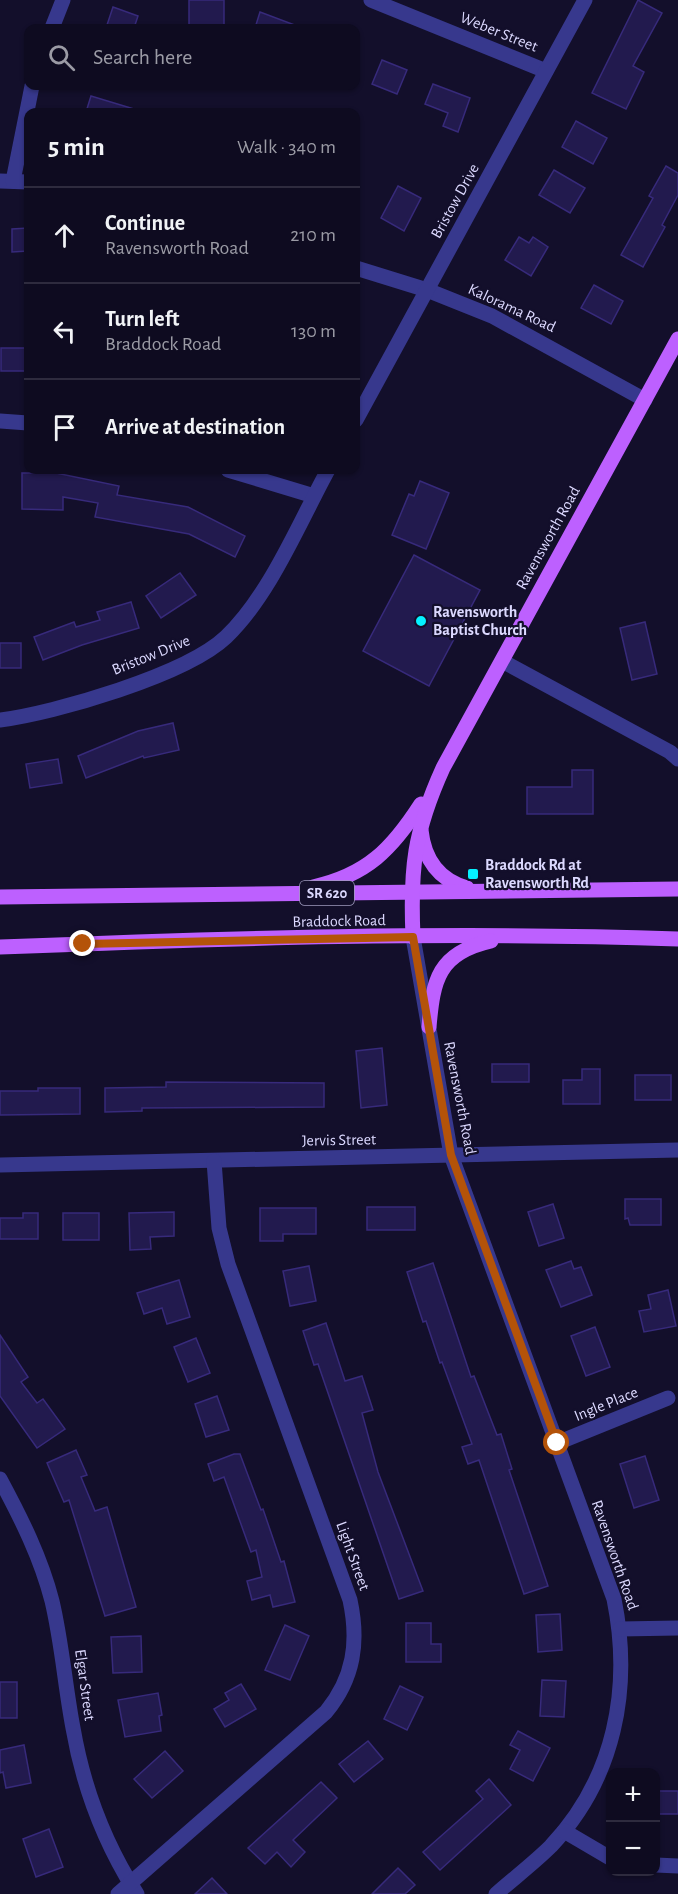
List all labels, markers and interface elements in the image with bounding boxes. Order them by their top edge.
street label: Weber Street [458,9,540,55]
search box [24,24,360,90]
icon: search [45,41,78,74]
text: Search here [93,46,192,68]
text: 5 min [48,134,105,160]
text: Walk · 340 m [237,137,336,157]
street label: Bristow Drive [428,161,482,241]
text: Continue [105,212,185,234]
icon: ahead [48,219,81,252]
text: 210 m [290,225,336,245]
text: Ravensworth Road [105,238,249,258]
street label: Kalorama Road [466,281,558,335]
text: Turn left [105,308,179,330]
icon: left [48,315,81,348]
text: 130 m [291,321,336,341]
text: Braddock Road [105,334,221,354]
icon: arrive [48,411,81,444]
text: Arrive at destination [105,416,285,438]
street label: Ravensworth Road [513,484,583,592]
place label: Ravensworth Baptist Church [433,604,527,638]
marker: Ravensworth Baptist Church [414,614,428,628]
street label: Bristow Drive [110,632,192,678]
place label: Braddock Rd at Ravensworth Rd [485,857,590,891]
marker: Braddock Rd at Ravensworth Rd [466,867,480,881]
road number: SR 620 [300,881,354,905]
street label: Braddock Road [292,912,386,930]
route end [69,930,95,956]
street label: Ravensworth Road [441,1040,479,1156]
street label: Jervis Street [302,1131,376,1149]
street label: Ingle Place [572,1384,640,1424]
route start [543,1429,569,1455]
street label: Ravensworth Road [589,1498,641,1612]
street label: Light Street [333,1519,373,1593]
street label: Elgar Street [72,1648,98,1722]
map controls [606,1768,660,1876]
button: + [606,1768,660,1822]
button: − [606,1822,660,1876]

